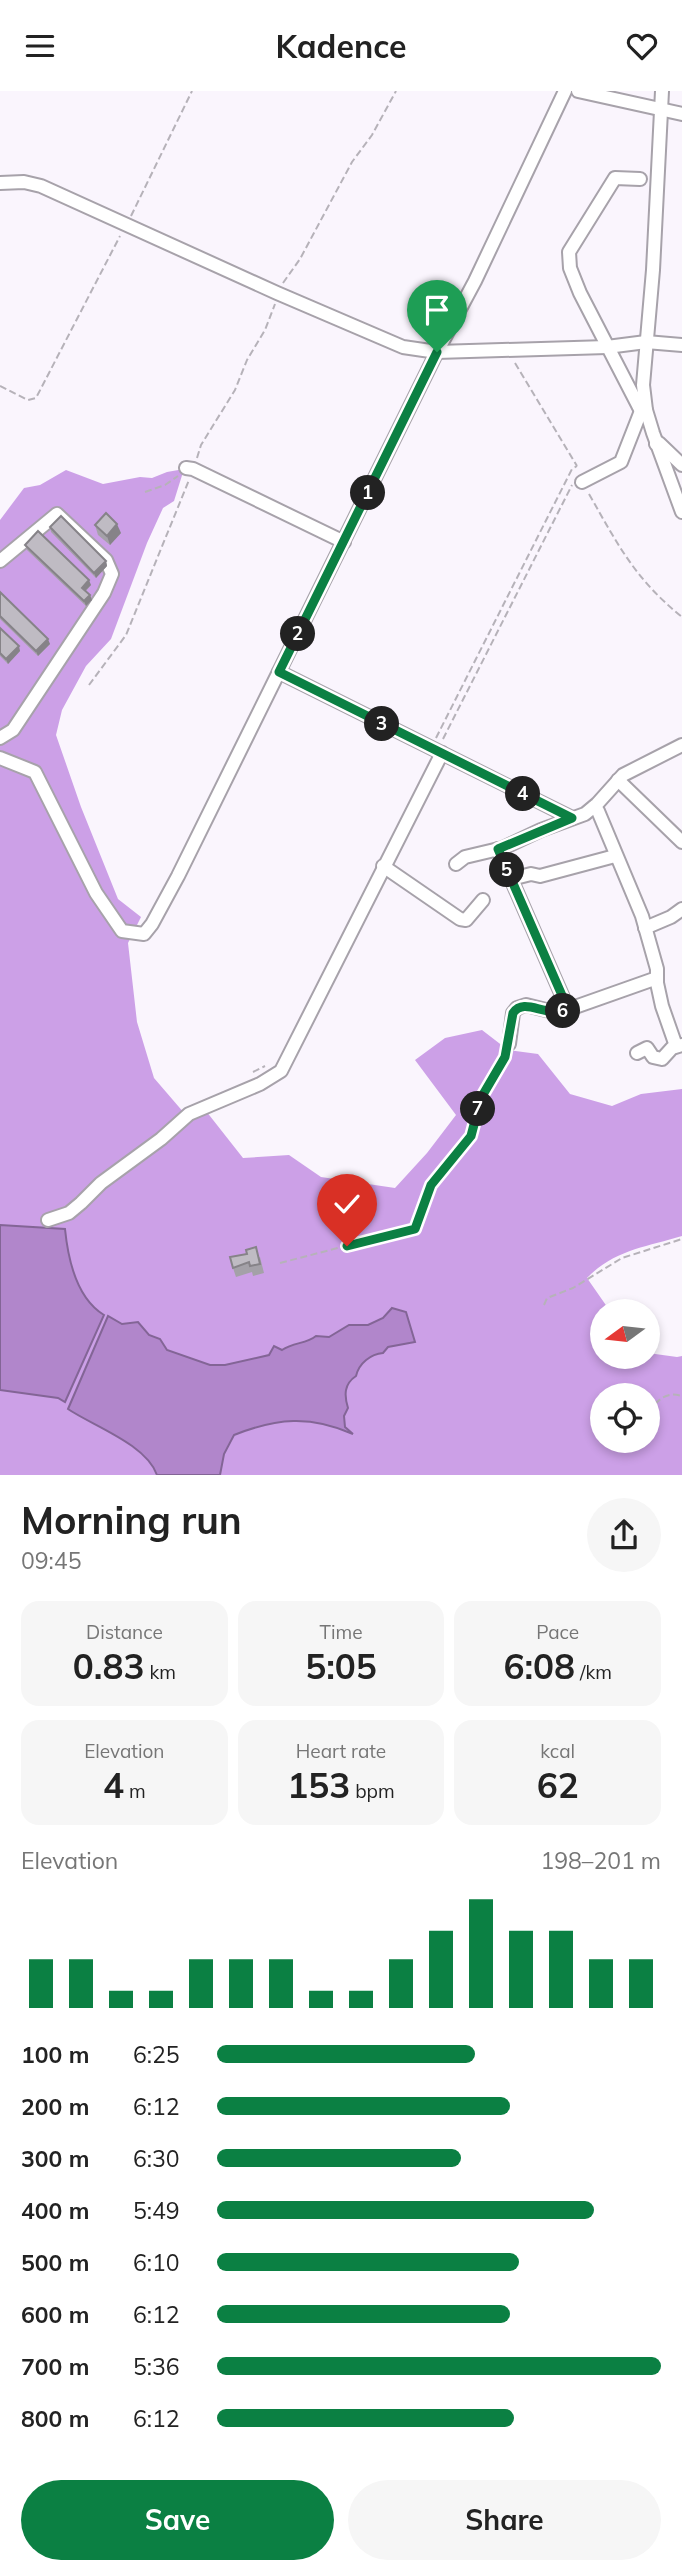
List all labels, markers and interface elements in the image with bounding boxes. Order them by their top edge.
text: Kadence [275,26,407,66]
icon: menu [21,27,59,65]
icon: heart [623,27,661,65]
pin [407,280,467,352]
icon: arrive [418,291,456,329]
pin: 1 [350,475,386,511]
text: 1 [362,480,373,504]
pin: 2 [280,617,316,651]
text: 2 [292,621,303,645]
pin: 3 [364,707,400,741]
text: 3 [376,711,387,735]
pin: 4 [505,777,540,811]
text: 4 [517,781,528,805]
pin: 5 [490,853,524,887]
text: 5 [501,857,512,881]
pin: 6 [546,993,580,1028]
text: 6 [557,998,568,1022]
pin: 7 [461,1091,496,1127]
text: 7 [472,1096,483,1120]
pin [317,1174,377,1246]
icon: check [328,1185,366,1223]
north arrow [590,1299,660,1369]
map controls [590,1299,660,1453]
button: locate [590,1383,660,1453]
text: Morning run [21,1496,242,1544]
button: share [587,1498,661,1572]
text: 09:45 [21,1546,81,1575]
text: Distance [86,1620,163,1644]
text: Time [319,1620,363,1644]
text: Pace [536,1620,579,1644]
text: 0.83 [73,1644,144,1688]
text: 5:05 [305,1644,377,1688]
text: 6:08 [503,1644,575,1688]
text: km [144,1660,176,1684]
text: /km [575,1660,612,1684]
text: Elevation [84,1739,165,1763]
text: Heart rate [296,1739,386,1763]
text: kcal [540,1739,575,1763]
text: 4 [103,1763,124,1807]
text: 153 [287,1763,350,1807]
text: 62 [537,1763,579,1807]
text: m [124,1779,146,1803]
text: bpm [350,1779,395,1803]
text: Elevation [21,1846,118,1875]
text: 198–201 m [540,1846,661,1875]
text: 100 m [21,2040,89,2069]
text: 6:25 [133,2040,180,2069]
text: 200 m [21,2092,89,2121]
text: 6:12 [133,2092,180,2121]
text: 300 m [21,2144,89,2173]
text: 6:30 [133,2144,180,2173]
text: 400 m [21,2196,89,2225]
text: 5:49 [133,2196,180,2225]
text: 500 m [21,2248,89,2277]
text: 6:10 [133,2248,180,2277]
text: 600 m [21,2300,89,2329]
text: 6:12 [133,2300,180,2329]
text: 700 m [21,2352,89,2381]
text: 5:36 [133,2352,180,2381]
text: 800 m [21,2404,89,2433]
text: 6:12 [133,2404,180,2433]
button: Save [21,2480,334,2560]
button: Share [348,2480,661,2560]

